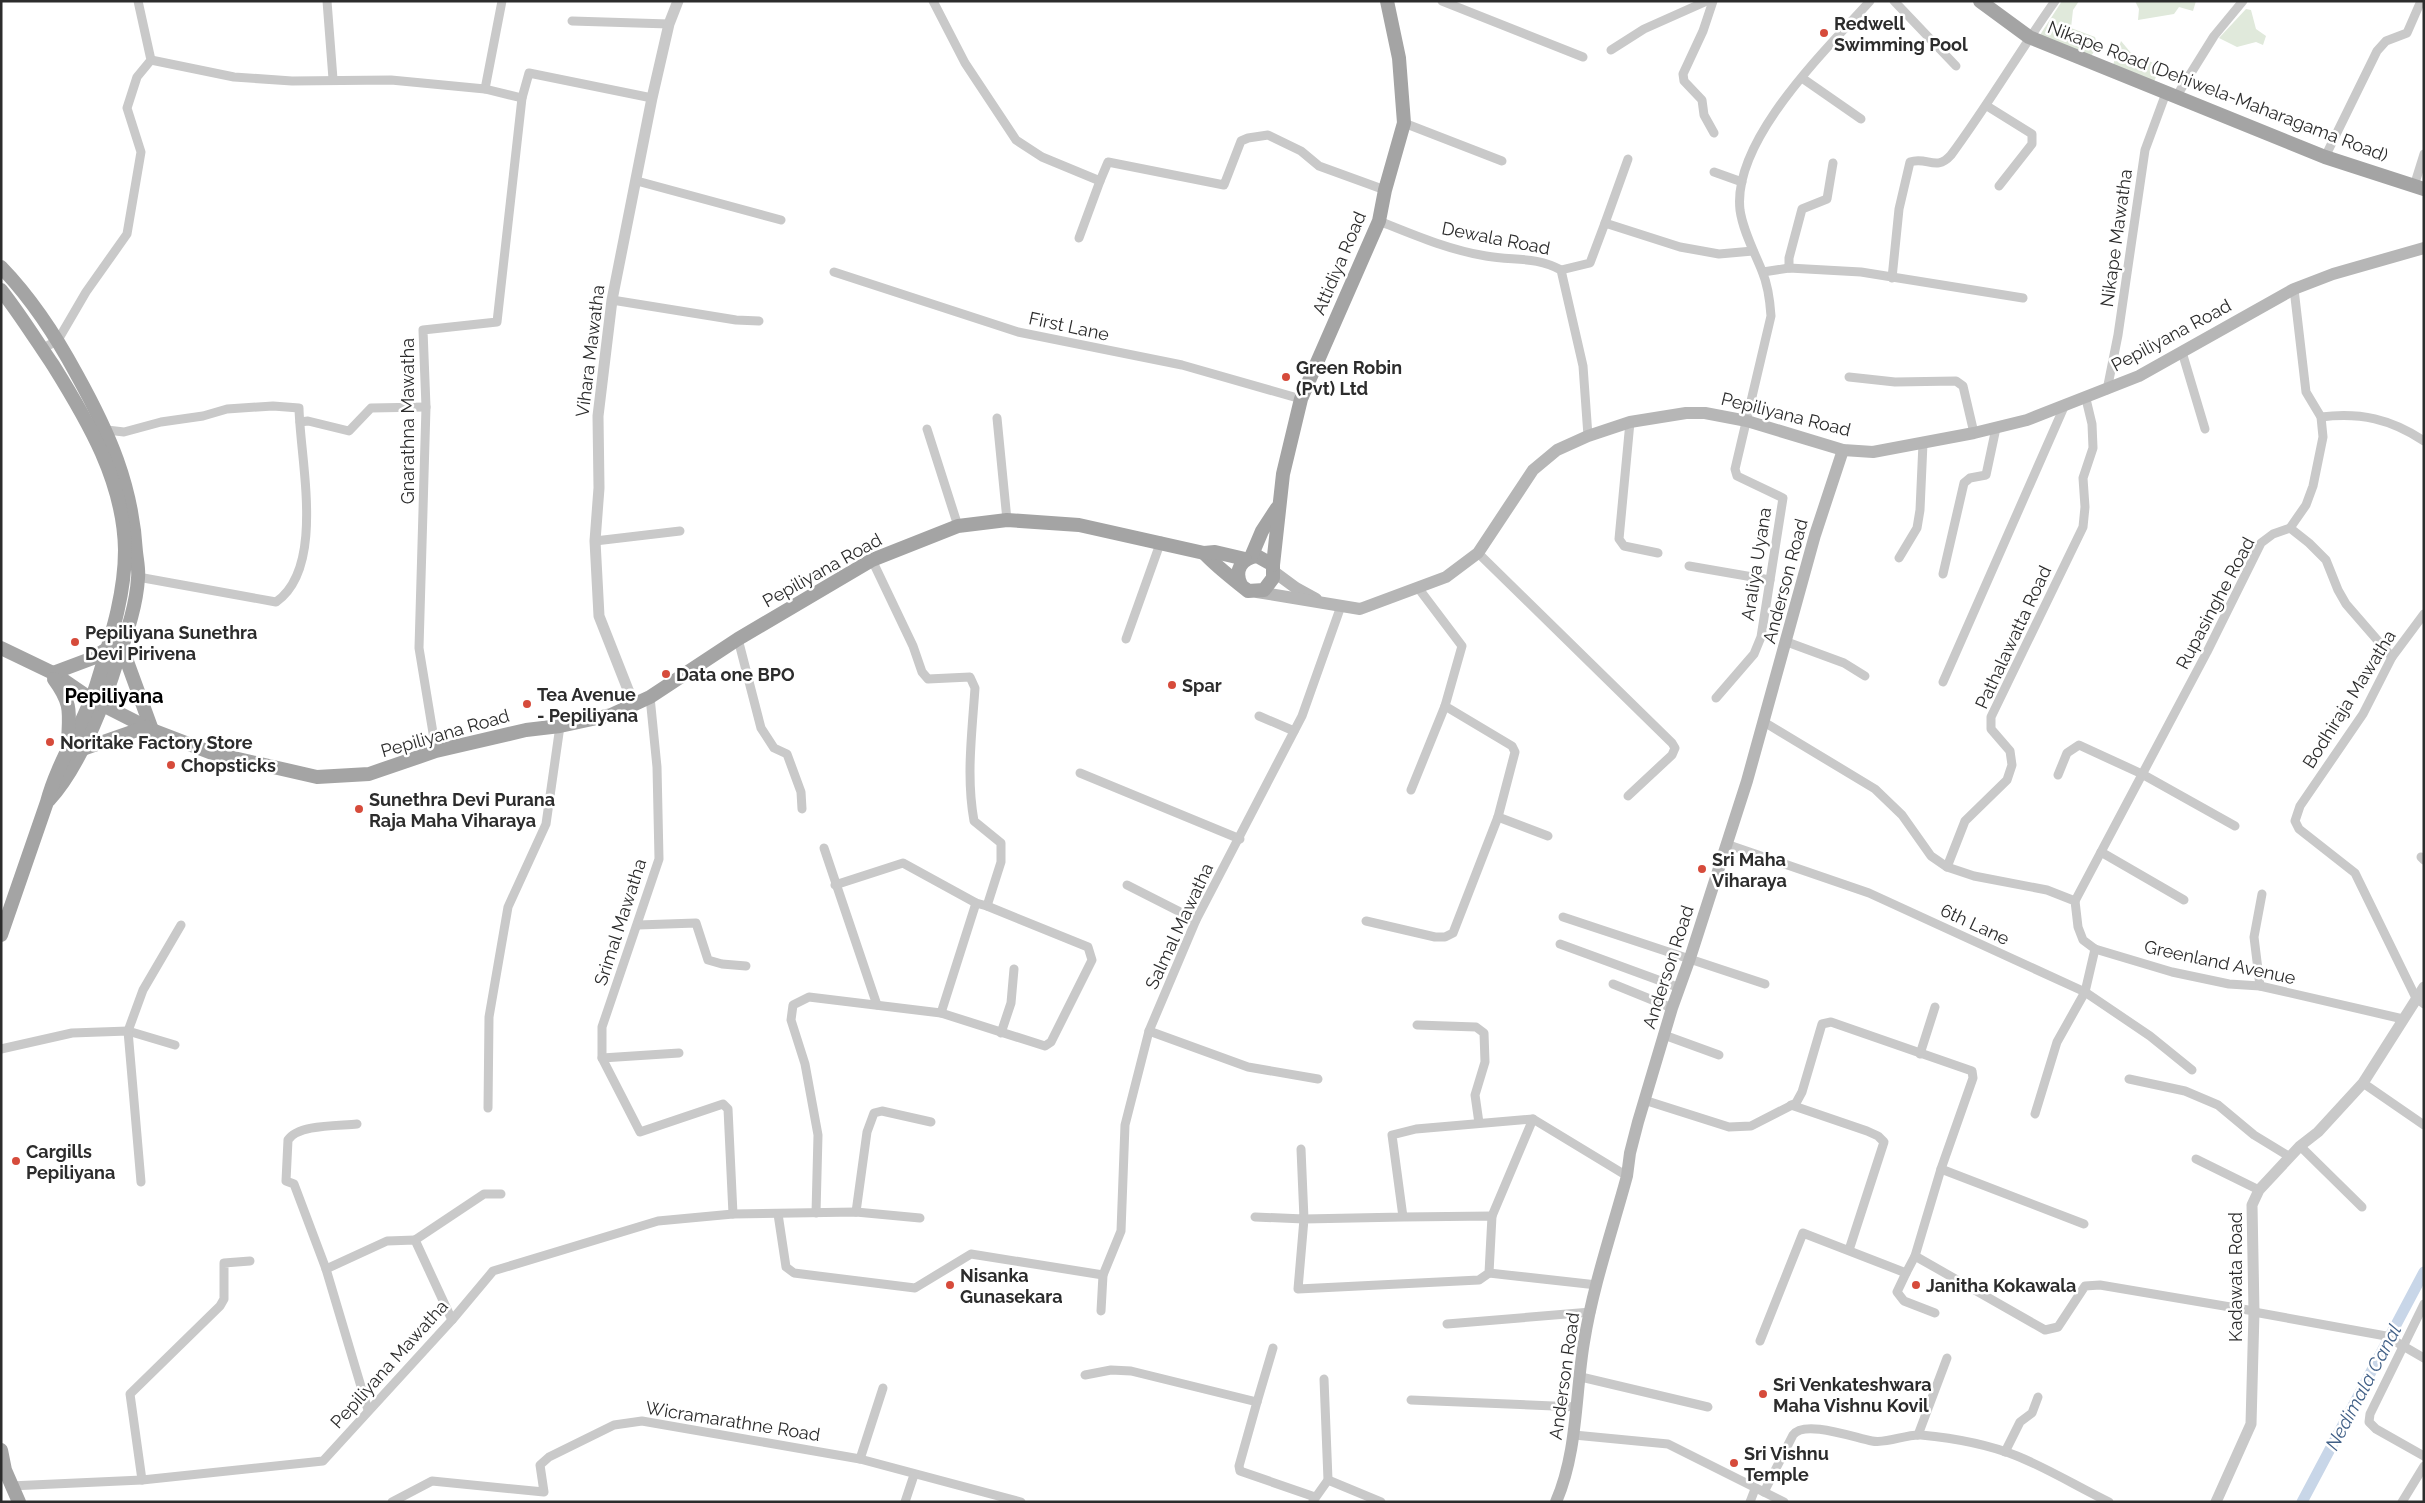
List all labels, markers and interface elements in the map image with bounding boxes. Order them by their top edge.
place label: Redwell Swimming Pool [1834,13,1968,55]
street label: Nikape Road (Dehiwela-Maharagama Road) [2045,16,2391,166]
marker: Redwell Swimming Pool [1818,27,1830,39]
street label: Nikape Mawatha [2096,168,2136,308]
street label: Attidiya Road [1308,208,1370,318]
street label: Dewala Road [1440,217,1552,259]
street label: Vihara Mawatha [571,284,609,418]
street label: Pepiliyana Road [2107,295,2235,375]
street label: First Lane [1027,307,1111,345]
street label: Gnarathna Mawatha [397,338,418,504]
place label: Green Robin (Pvt) Ltd [1296,357,1402,399]
marker: Green Robin (Pvt) Ltd [1280,371,1292,383]
street label: Pepiliyana Road [1719,388,1853,440]
street label: Araliya Uyana [1737,506,1775,622]
street label: Anderson Road [1758,516,1812,646]
street label: Pepiliyana Road [759,529,885,611]
street label: Rupasinghe Road [2171,533,2259,673]
street label: Pathalawatta Road [1971,562,2055,712]
place label: Pepiliyana Sunethra Devi Pirivena [85,622,257,664]
street label: Bodhiraja Mawatha [2298,626,2400,772]
marker: Pepiliyana Sunethra Devi Pirivena [69,636,81,648]
place label: Data one BPO [676,664,795,685]
marker: Data one BPO [660,668,672,680]
place label: Spar [1182,675,1222,696]
marker: Spar [1166,679,1178,691]
district label: Pepiliyana [64,684,164,708]
place label: Tea Avenue - Pepiliyana [537,684,638,726]
marker: Tea Avenue - Pepiliyana [521,698,533,710]
street label: Pepiliyana Road [378,705,512,761]
place label: Noritake Factory Store [60,732,253,753]
marker: Noritake Factory Store [44,736,56,748]
place label: Chopsticks [181,755,276,776]
marker: Chopsticks [165,759,177,771]
place label: Sunethra Devi Purana Raja Maha Viharaya [369,789,555,831]
marker: Sunethra Devi Purana Raja Maha Viharaya [353,803,365,815]
place label: Sri Maha Viharaya [1712,849,1787,891]
street label: Srimal Mawatha [590,856,650,988]
street label: Salmal Mawatha [1141,860,1217,992]
marker: Sri Maha Viharaya [1696,863,1708,875]
street label: 6th Lane [1937,899,2013,949]
street label: Anderson Road [1638,903,1698,1031]
street label: Greenland Avenue [2142,936,2298,988]
place label: Cargills Pepiliyana [26,1141,115,1183]
marker: Cargills Pepiliyana [10,1155,22,1167]
street label: Kadawata Road [2225,1212,2246,1342]
place label: Nisanka Gunasekara [960,1265,1063,1307]
place label: Janitha Kokawala [1926,1275,2076,1296]
marker: Nisanka Gunasekara [944,1279,956,1291]
marker: Janitha Kokawala [1910,1279,1922,1291]
street label: Pepiliyana Mawatha [326,1296,452,1432]
street label: Anderson Road [1545,1311,1583,1441]
water label: Nedimala Canal [2321,1320,2405,1454]
place label: Sri Venkateshwara Maha Vishnu Kovil [1773,1374,1932,1416]
marker: Sri Venkateshwara Maha Vishnu Kovil [1757,1388,1769,1400]
street label: Wicramarathne Road [644,1397,822,1445]
place label: Sri Vishnu Temple [1744,1443,1829,1485]
marker: Sri Vishnu Temple [1728,1457,1740,1469]

